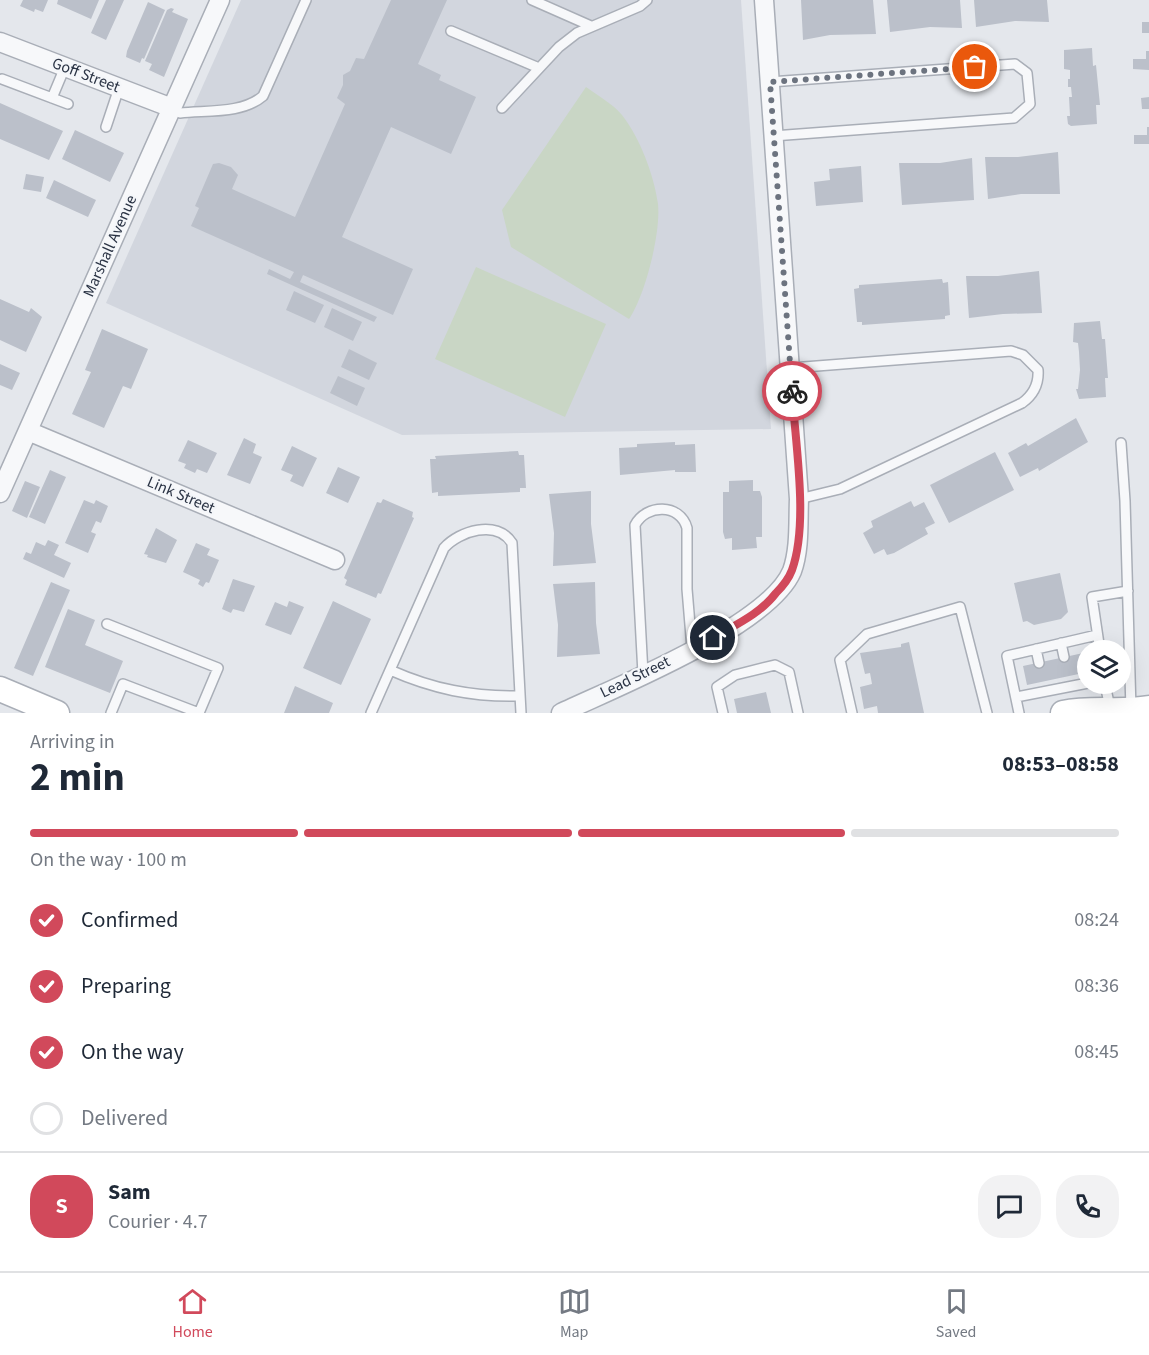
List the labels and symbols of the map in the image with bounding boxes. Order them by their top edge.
pin [949,41,1000,92]
street label: Goff Street [49,52,124,98]
street label: Marshall Avenue [78,192,142,300]
courier [762,361,822,421]
street label: Link Street [144,471,219,519]
pin [687,612,738,663]
street label: Lead Street [596,650,674,703]

